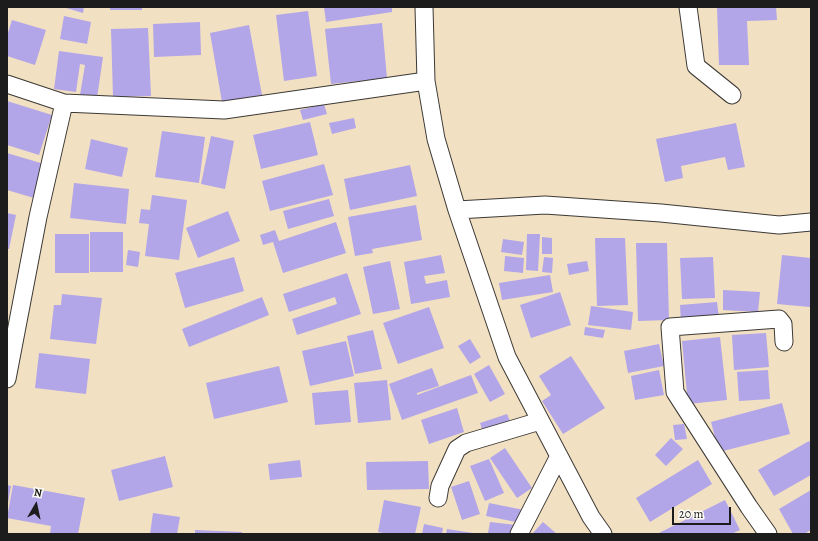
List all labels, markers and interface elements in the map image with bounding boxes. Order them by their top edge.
north arrow [16,485,56,525]
text: N [33,485,43,501]
scale bar [674,499,733,525]
text: 20 m [679,506,703,522]

